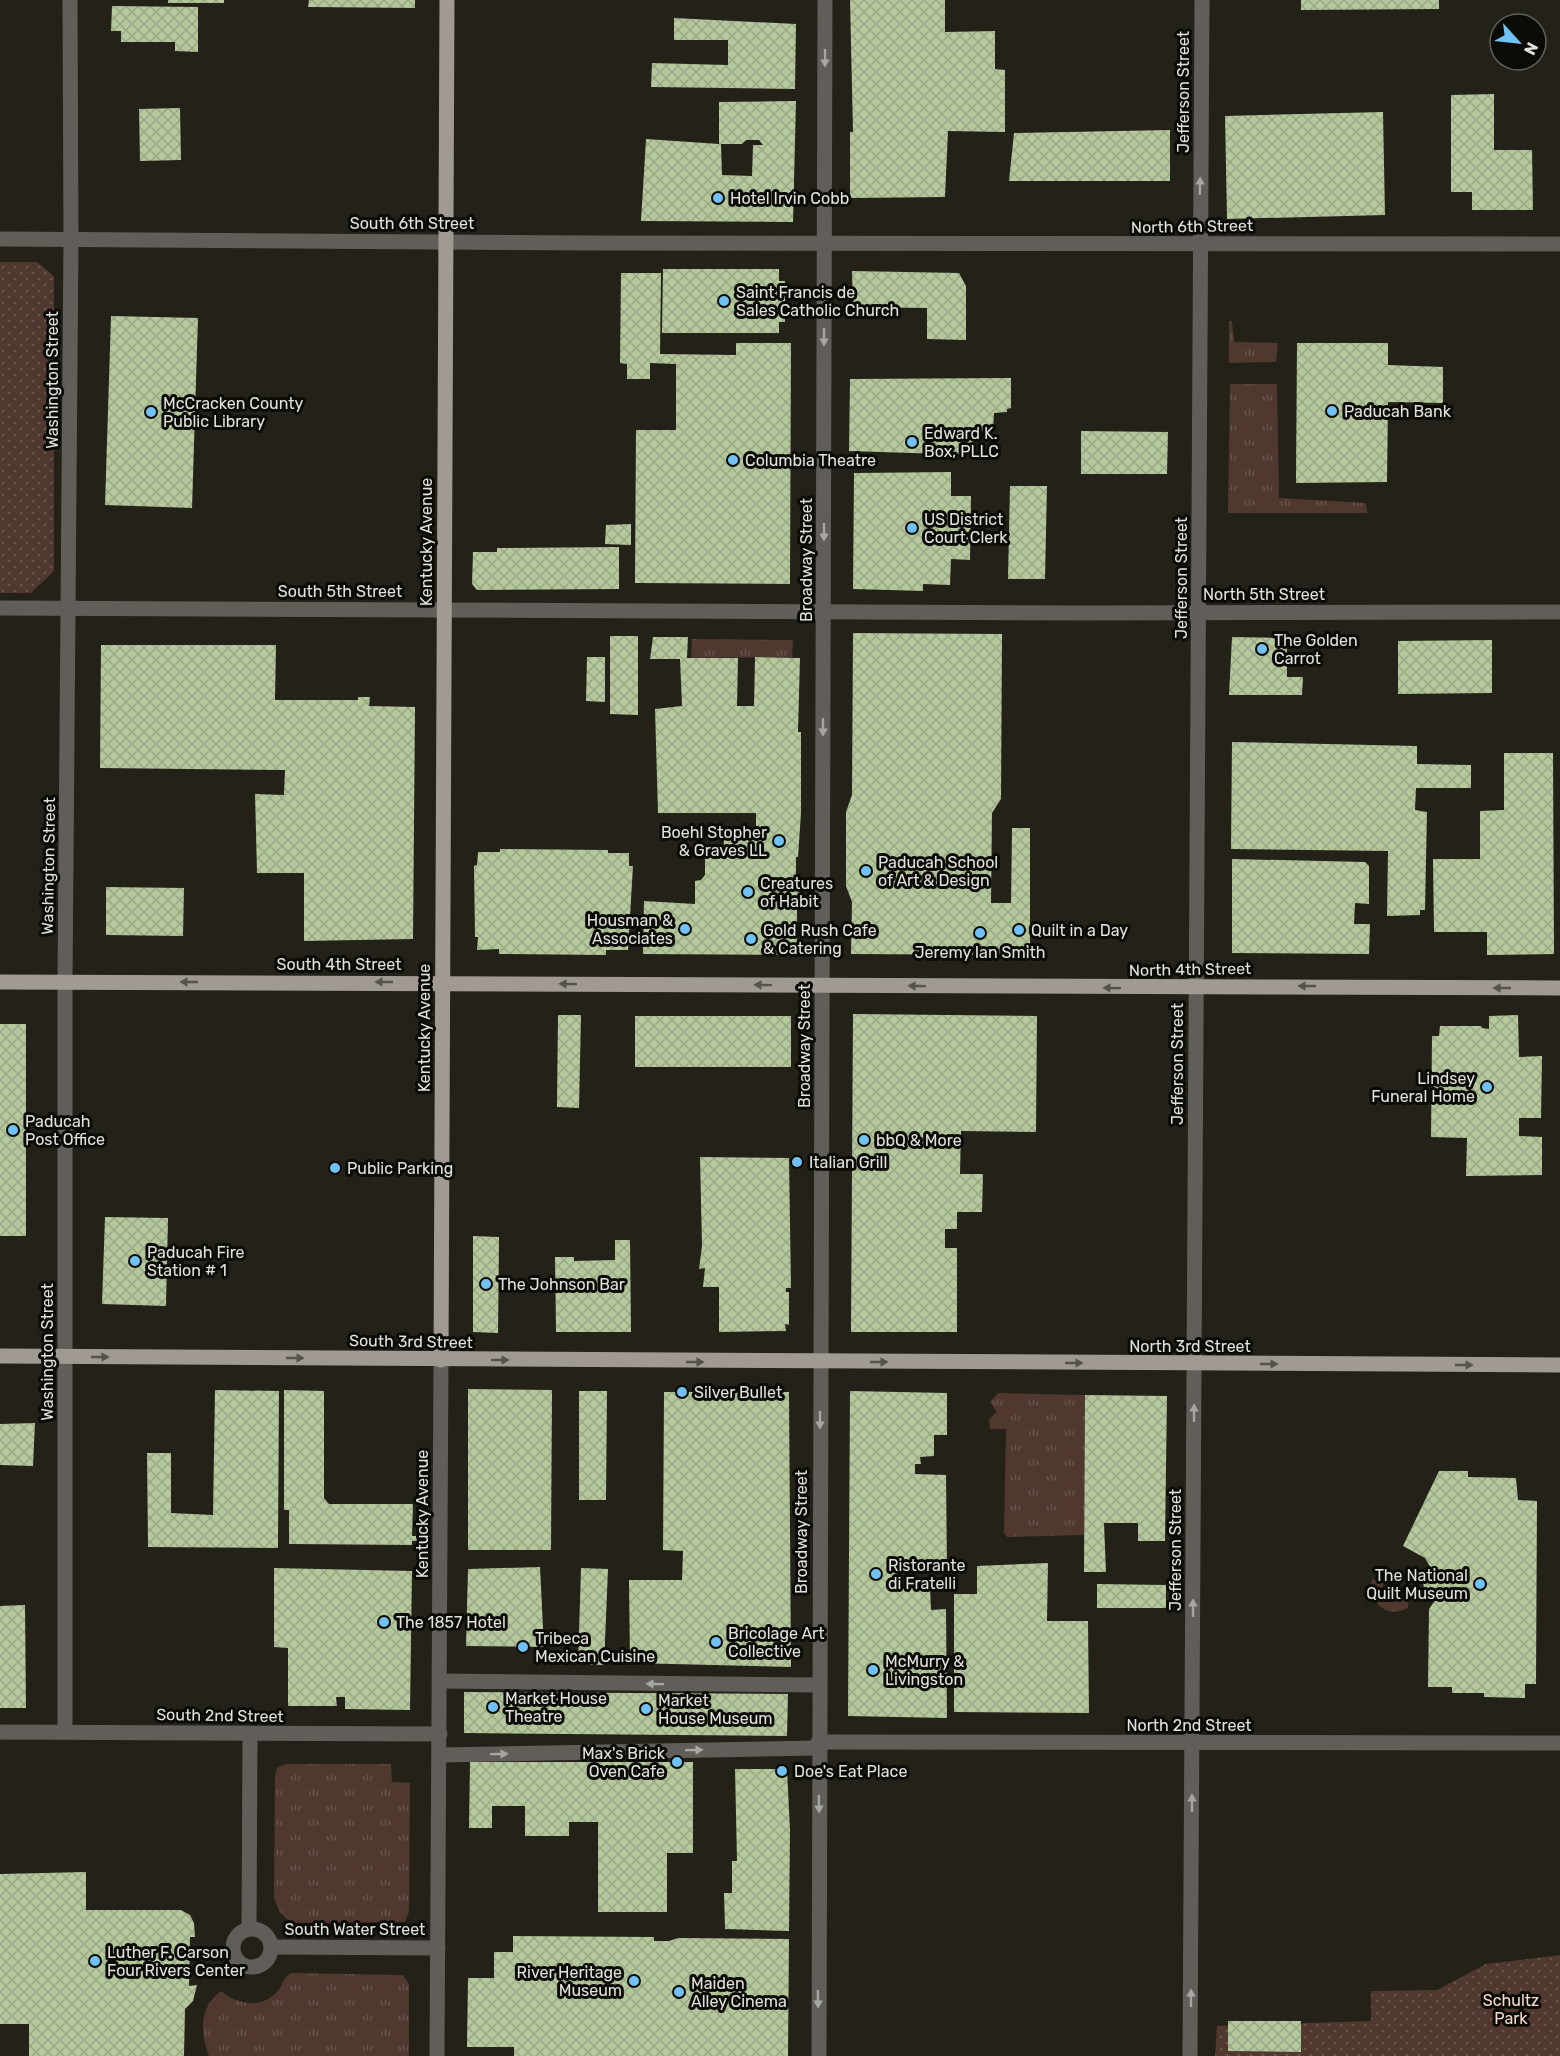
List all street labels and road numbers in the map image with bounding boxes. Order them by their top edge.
street label: Jefferson Street [1174,31,1193,153]
street label: South 6th Street [350,214,474,233]
street label: North 6th Street [1131,216,1253,237]
street label: Washington Street [43,311,62,449]
street label: Kentucky Avenue [417,478,436,606]
street label: Broadway Street [797,498,816,622]
street label: Jefferson Street [1172,517,1191,639]
street label: South 5th Street [278,582,402,601]
street label: North 5th Street [1203,585,1325,604]
street label: Washington Street [38,797,59,935]
street label: South 4th Street [277,955,401,974]
street label: North 4th Street [1129,959,1251,980]
street label: Kentucky Avenue [415,964,434,1092]
street label: Broadway Street [795,984,814,1108]
street label: Jefferson Street [1168,1003,1187,1125]
street label: Washington Street [38,1283,57,1421]
street label: South 3rd Street [349,1331,473,1352]
street label: North 3rd Street [1129,1337,1251,1356]
street label: Kentucky Avenue [413,1450,432,1578]
street label: Broadway Street [792,1470,811,1594]
street label: Jefferson Street [1166,1489,1185,1611]
street label: South 2nd Street [156,1705,284,1726]
street label: North 2nd Street [1126,1716,1252,1735]
street label: South Water Street [285,1920,425,1939]

